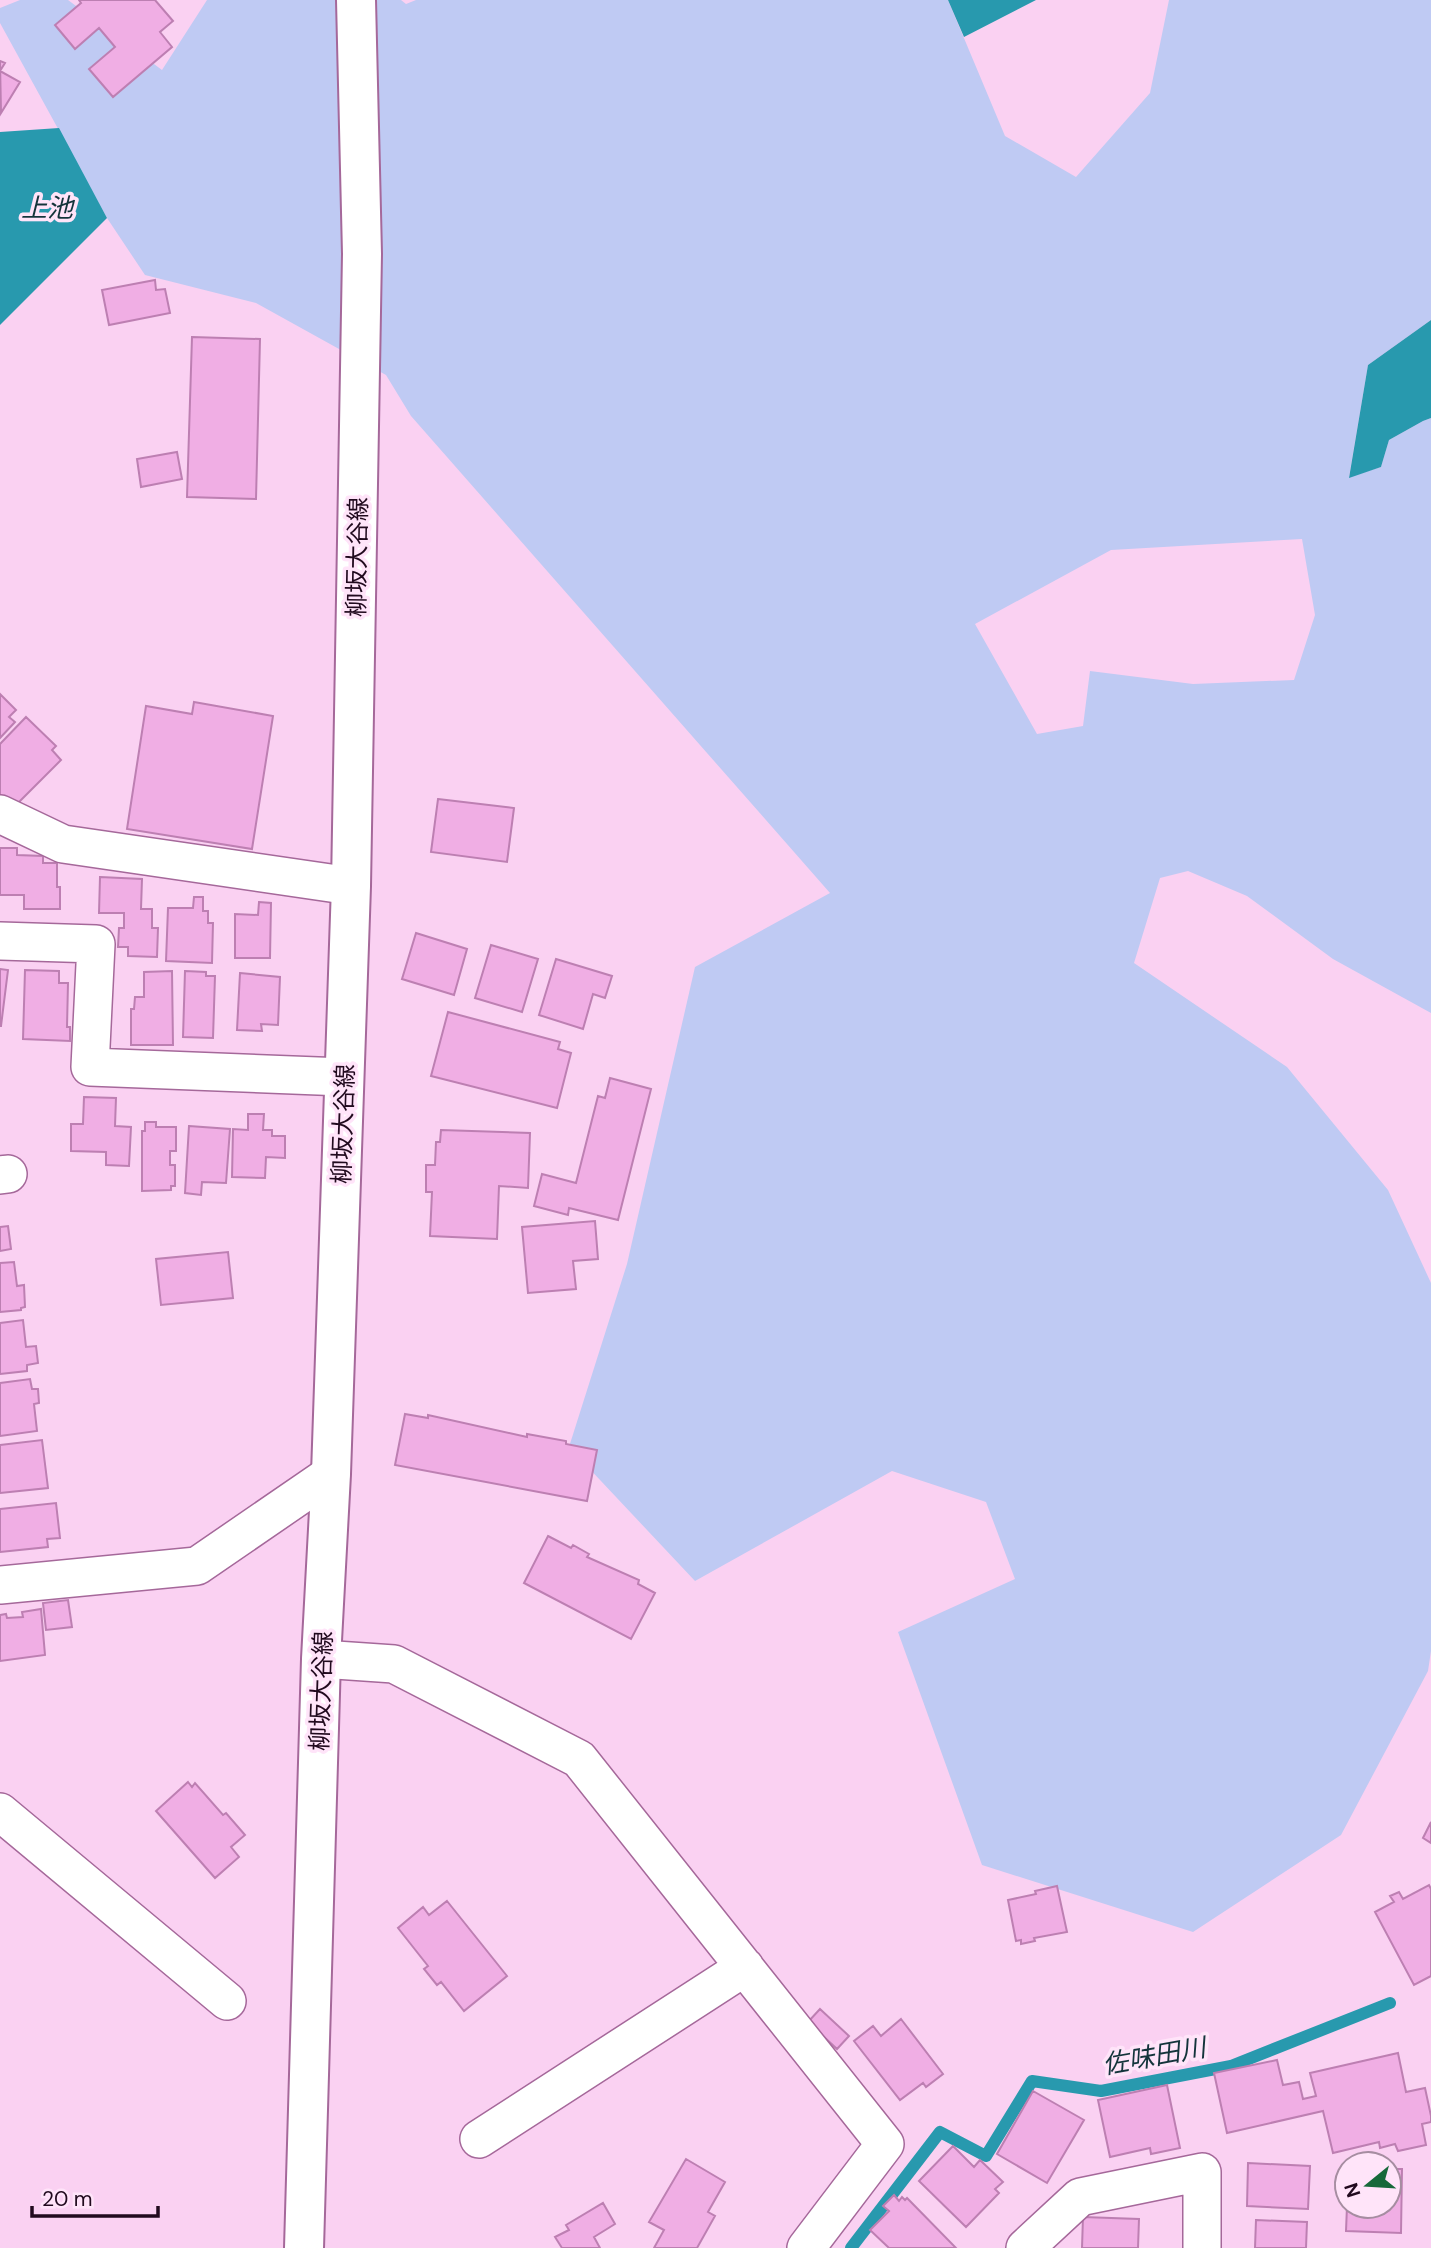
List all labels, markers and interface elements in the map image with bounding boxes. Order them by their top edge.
water label: 上池 [21,191,76,225]
street label: 柳坂大谷線 [340,497,374,617]
street label: 柳坂大谷線 [325,1063,361,1185]
street label: 柳坂大谷線 [303,1630,339,1752]
water label: 佐味田川 [1100,2030,1211,2082]
north arrow [1333,2150,1403,2220]
scale bar [32,2174,158,2218]
text: N [1338,2180,1366,2201]
text: 20 m [42,2185,93,2213]

